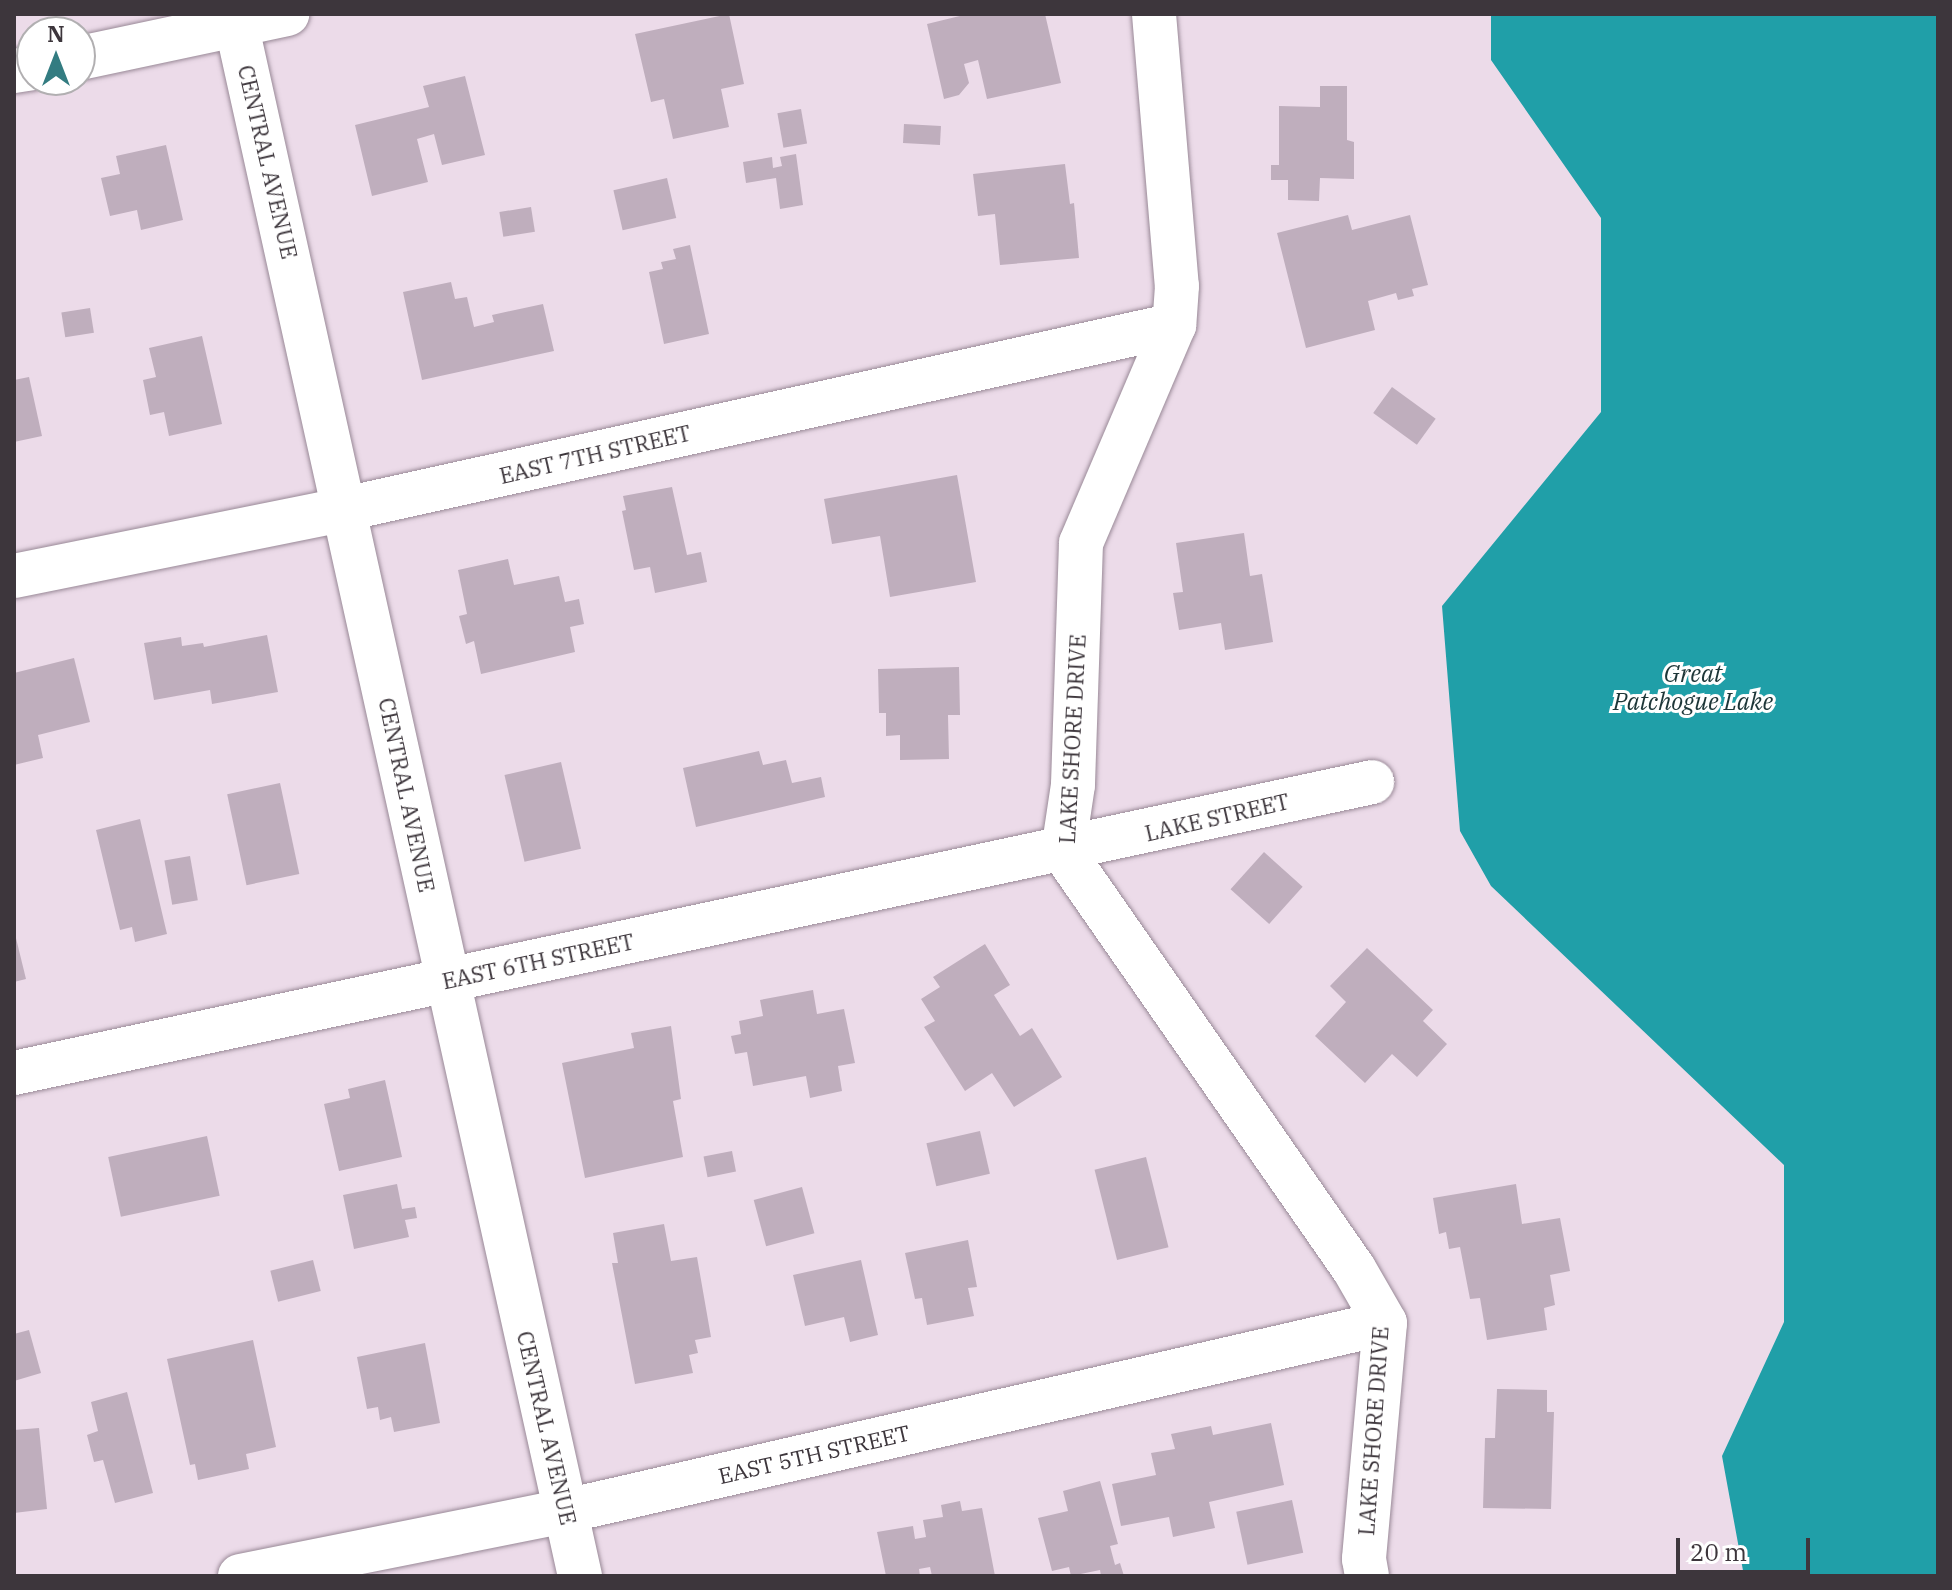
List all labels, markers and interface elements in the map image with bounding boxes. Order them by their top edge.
north arrow [16,16,96,96]
text: N [47,19,65,48]
street label: CENTRAL AVENUE [233,62,303,262]
street label: EAST 7TH STREET [497,419,693,489]
street label: LAKE SHORE DRIVE [1053,634,1091,844]
water label: Great Patchogue Lake [1613,660,1773,716]
street label: CENTRAL AVENUE [373,695,441,895]
street label: LAKE STREET [1142,788,1292,846]
street label: EAST 6TH STREET [440,928,636,994]
street label: LAKE SHORE DRIVE [1353,1325,1393,1537]
street label: CENTRAL AVENUE [512,1328,582,1528]
street label: EAST 5TH STREET [716,1419,912,1489]
scale bar [1680,1522,1814,1572]
text: 20 m [1690,1536,1747,1568]

